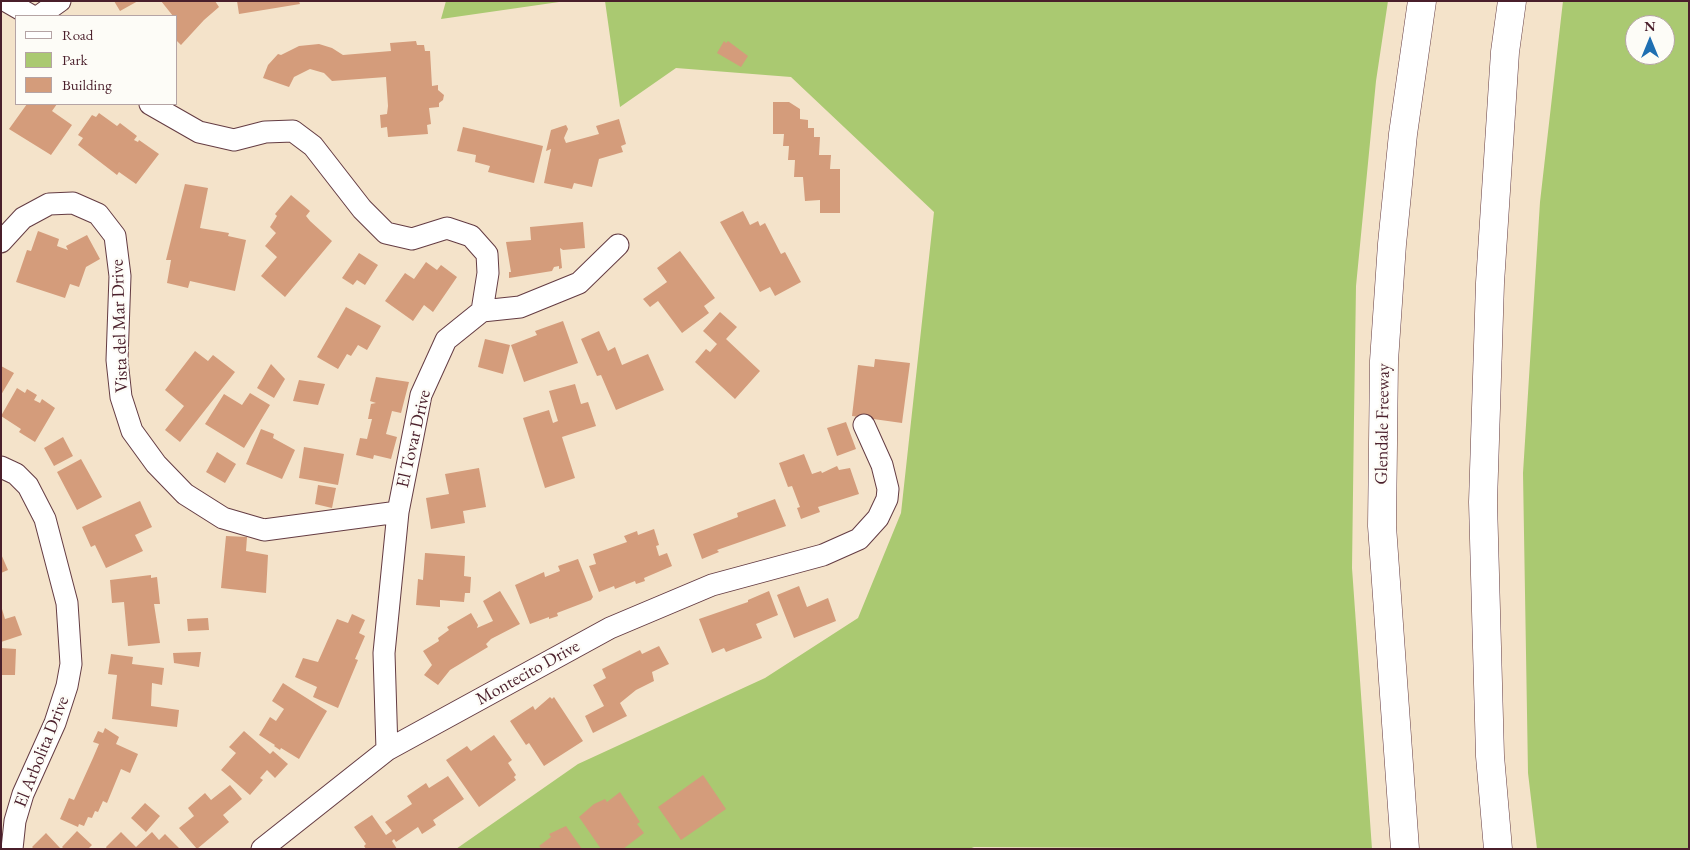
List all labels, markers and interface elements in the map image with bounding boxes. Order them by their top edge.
legend [15,15,178,105]
north arrow [1625,15,1675,65]
text: N [1644,17,1656,35]
text: Road [62,25,93,44]
text: Park [62,50,88,69]
text: Building [62,75,112,94]
street label: Vista del Mar Drive [107,259,133,393]
street label: Glendale Freeway [1371,363,1395,485]
street label: El Tovar Drive [392,388,436,490]
street label: Montecito Drive [472,636,584,710]
street label: El Arbolita Drive [10,693,74,811]

